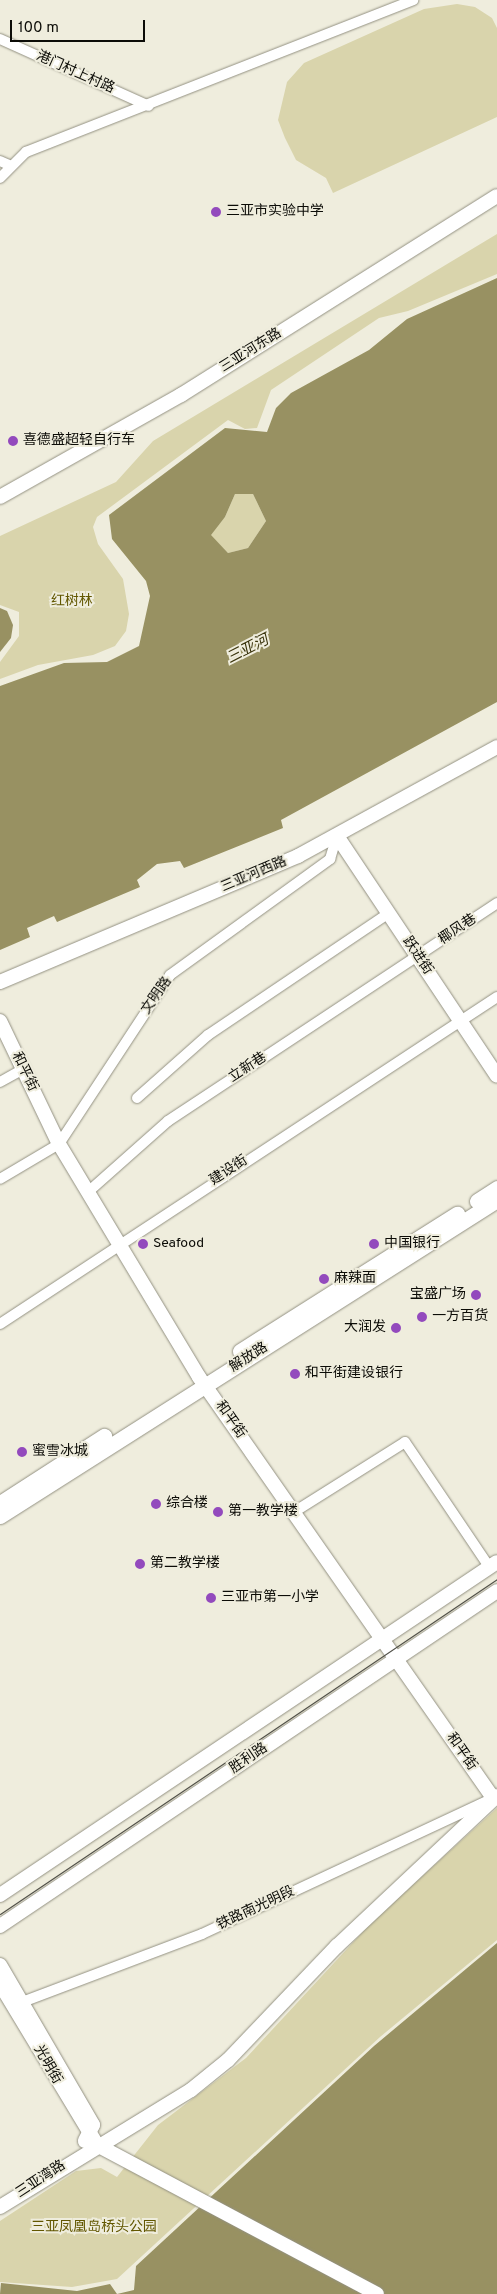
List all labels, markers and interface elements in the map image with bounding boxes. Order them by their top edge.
scale bar [12,10,148,42]
text: 100 m [18,19,59,38]
street label: 港门村上村路 [33,48,117,98]
place label: 三亚市实验中学 [226,204,324,220]
marker: 三亚市实验中学 [210,206,222,218]
street label: 三亚河东路 [217,325,285,377]
place label: 喜德盛超轻自行车 [23,433,135,449]
marker: 喜德盛超轻自行车 [7,435,19,447]
park label: 红树林 [51,594,93,610]
water label: 三亚河 [224,632,272,668]
street label: 三亚河西路 [219,854,289,896]
street label: 椰风巷 [436,911,480,949]
street label: 跃进街 [398,934,436,978]
street label: 文明路 [138,974,176,1018]
street label: 和平街 [7,1049,41,1095]
street label: 立新巷 [226,1050,270,1086]
street label: 建设街 [207,1153,251,1189]
place label: Seafood [153,1236,204,1252]
place label: 中国银行 [384,1236,440,1252]
marker: Seafood [137,1238,149,1250]
marker: 中国银行 [368,1238,380,1250]
place label: 麻辣面 [334,1271,376,1287]
marker: 麻辣面 [318,1273,330,1285]
place label: 宝盛广场 [410,1287,466,1303]
marker: 宝盛广场 [470,1289,482,1301]
place label: 一方百货 [432,1309,488,1325]
marker: 一方百货 [416,1311,428,1323]
place label: 大润发 [344,1320,386,1336]
marker: 大润发 [390,1322,402,1334]
street label: 解放路 [227,1340,271,1376]
place label: 和平街建设银行 [305,1366,403,1382]
marker: 和平街建设银行 [289,1368,301,1380]
street label: 和平街 [211,1398,249,1442]
place label: 蜜雪冰城 [32,1444,88,1460]
marker: 蜜雪冰城 [16,1446,28,1458]
place label: 综合楼 [166,1496,208,1512]
marker: 综合楼 [150,1498,162,1510]
place label: 第一教学楼 [228,1504,298,1520]
marker: 第一教学楼 [212,1506,224,1518]
place label: 第二教学楼 [150,1556,220,1572]
marker: 第二教学楼 [134,1558,146,1570]
place label: 三亚市第一小学 [221,1590,319,1606]
marker: 三亚市第一小学 [205,1592,217,1604]
street label: 和平街 [442,1730,480,1774]
street label: 胜利路 [227,1740,271,1778]
street label: 铁路南光明段 [214,1884,298,1934]
street label: 光明街 [29,2043,65,2087]
street label: 三亚湾路 [13,2158,69,2202]
park label: 三亚凤凰岛桥头公园 [31,2220,157,2236]

